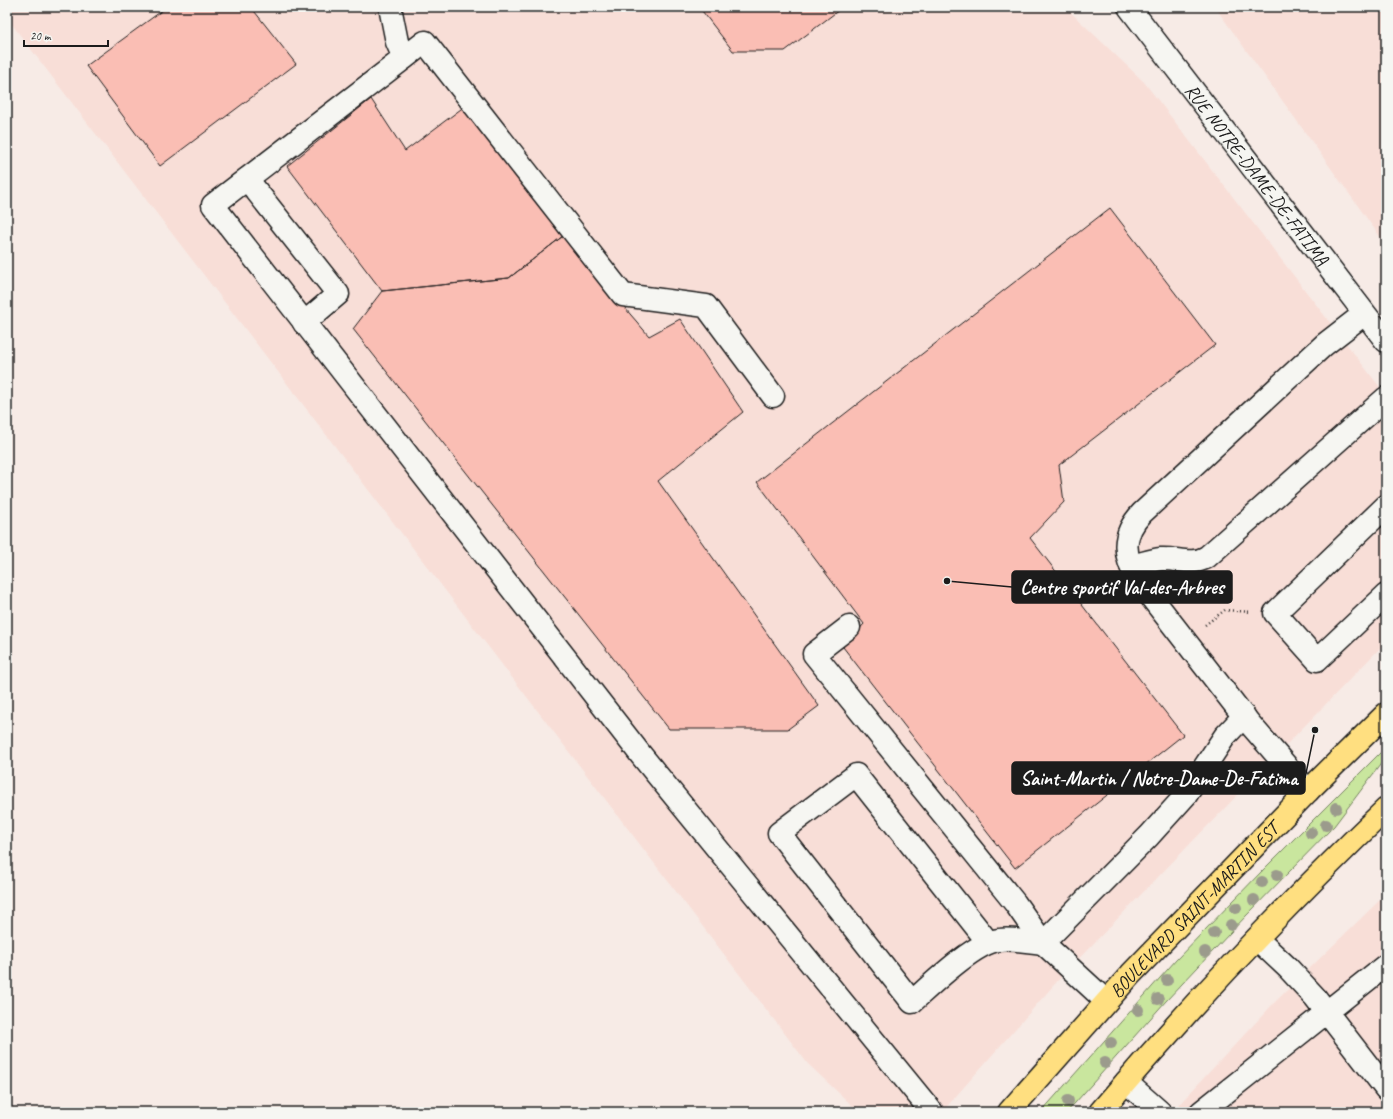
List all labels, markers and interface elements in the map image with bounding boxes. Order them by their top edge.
scale bar [24,22,108,48]
text: 20 m [30,28,52,44]
street label: RUE NOTRE-DAME-DE-FATIMA [1180,79,1334,271]
callout: Centre sportif Val-des-Arbres [1012,571,1232,603]
text: Centre sportif Val-des-Arbres [1020,575,1226,600]
callout: Saint-Martin / Notre-Dame-De-Fatima [1012,762,1305,794]
text: Saint-Martin / Notre-Dame-De-Fatima [1020,766,1299,791]
street label: BOULEVARD SAINT-MARTIN EST [1105,814,1288,1003]

